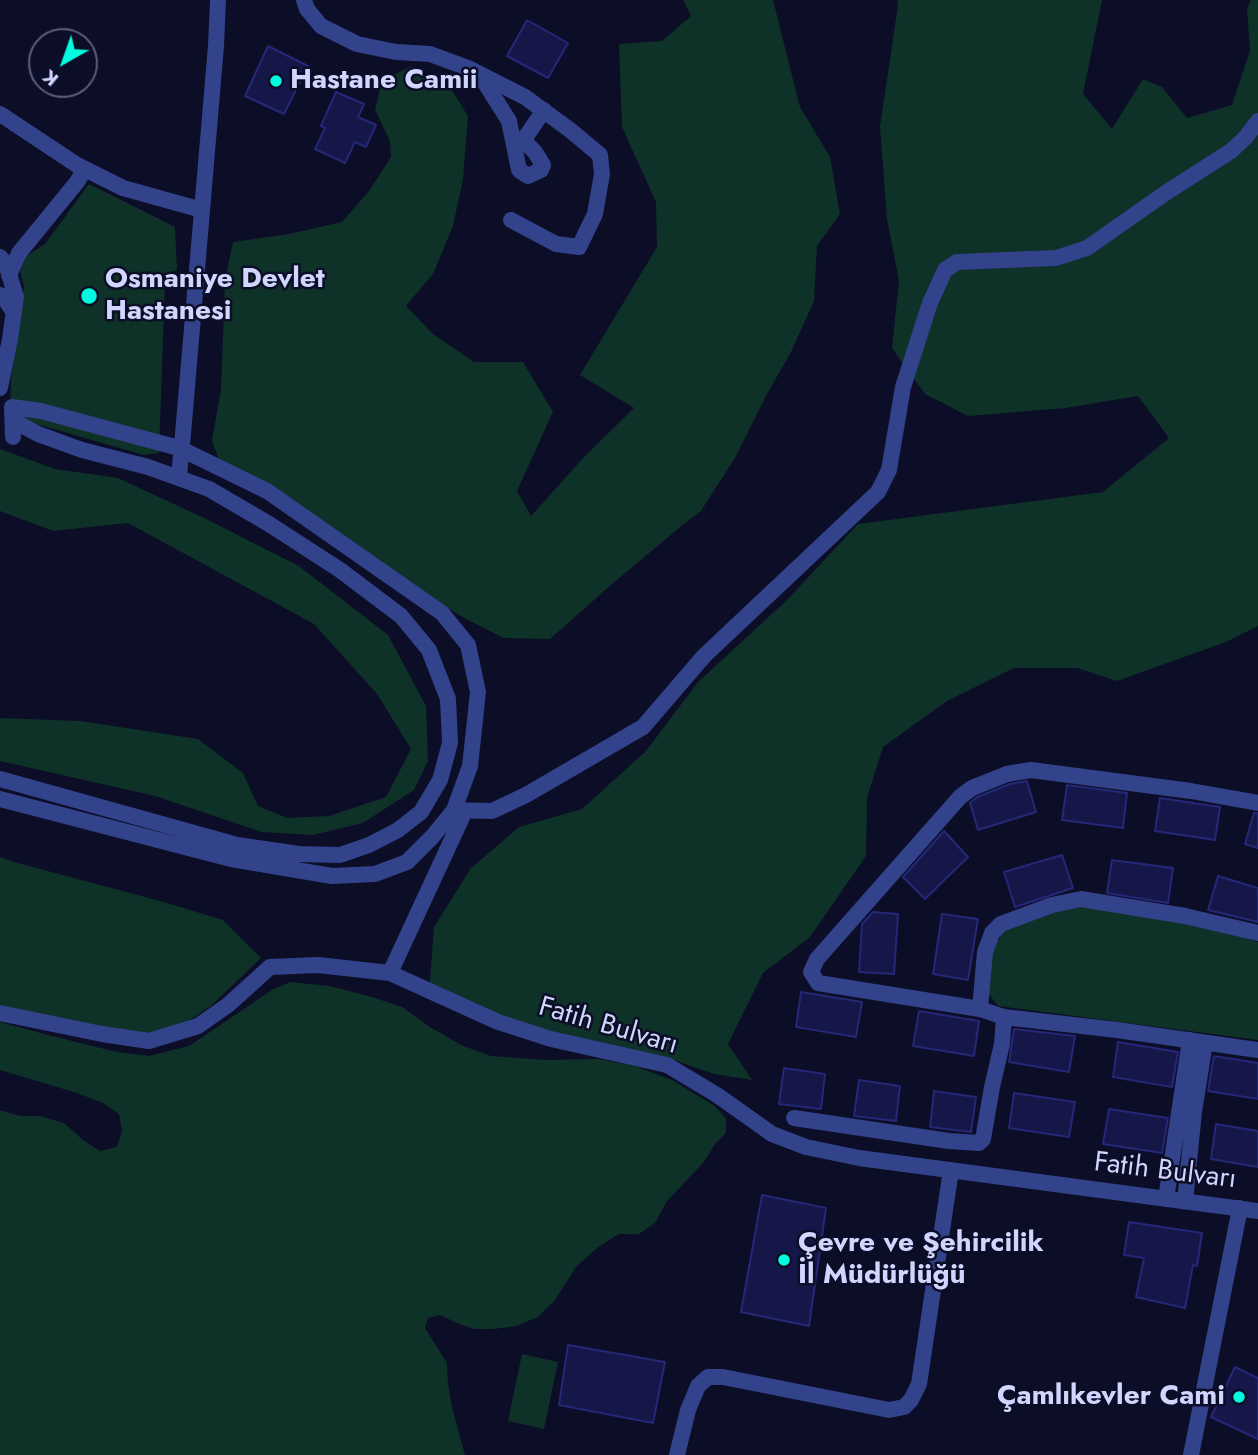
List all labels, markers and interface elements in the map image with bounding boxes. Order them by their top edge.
north arrow [28,28,98,98]
text: K [37,63,64,93]
place label: Hastane Camii [290,64,478,98]
marker: Hastane Camii [268,73,284,89]
place label: Osmaniye Devlet Hastanesi [105,263,325,329]
marker: Osmaniye Devlet Hastanesi [79,286,99,306]
street label: Fatih Bulvarı [535,991,681,1063]
street label: Fatih Bulvarı [1092,1147,1238,1197]
place label: Çevre ve Şehircilik İl Müdürlüğü [798,1227,1044,1293]
marker: Çevre ve Şehircilik İl Müdürlüğü [776,1252,792,1268]
place label: Çamlıkevler Cami [997,1380,1225,1414]
marker: Çamlıkevler Cami [1231,1389,1247,1405]

